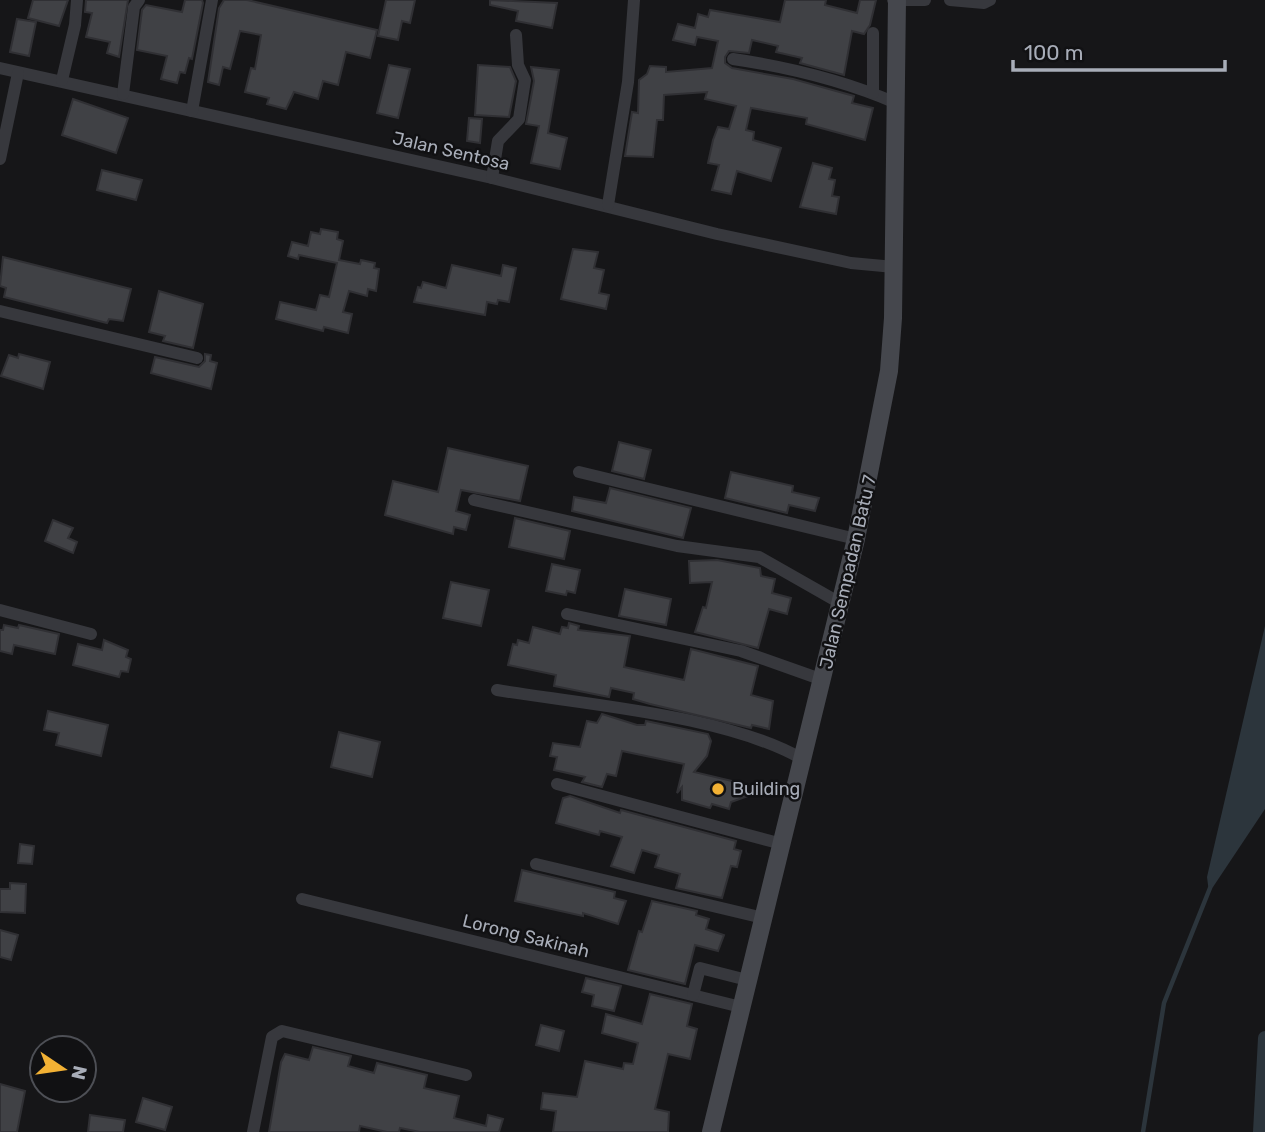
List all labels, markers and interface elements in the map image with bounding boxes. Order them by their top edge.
scale bar [1013,28,1225,72]
text: 100 m [1024,40,1083,65]
street label: Jalan Sentosa [390,127,512,175]
street label: Jalan Sempadan Batu 7 [815,473,881,671]
place label: Building [732,778,800,800]
marker: Building [710,781,726,797]
street label: Lorong Sakinah [460,910,592,962]
north arrow [28,1034,98,1104]
text: N [66,1063,92,1082]

